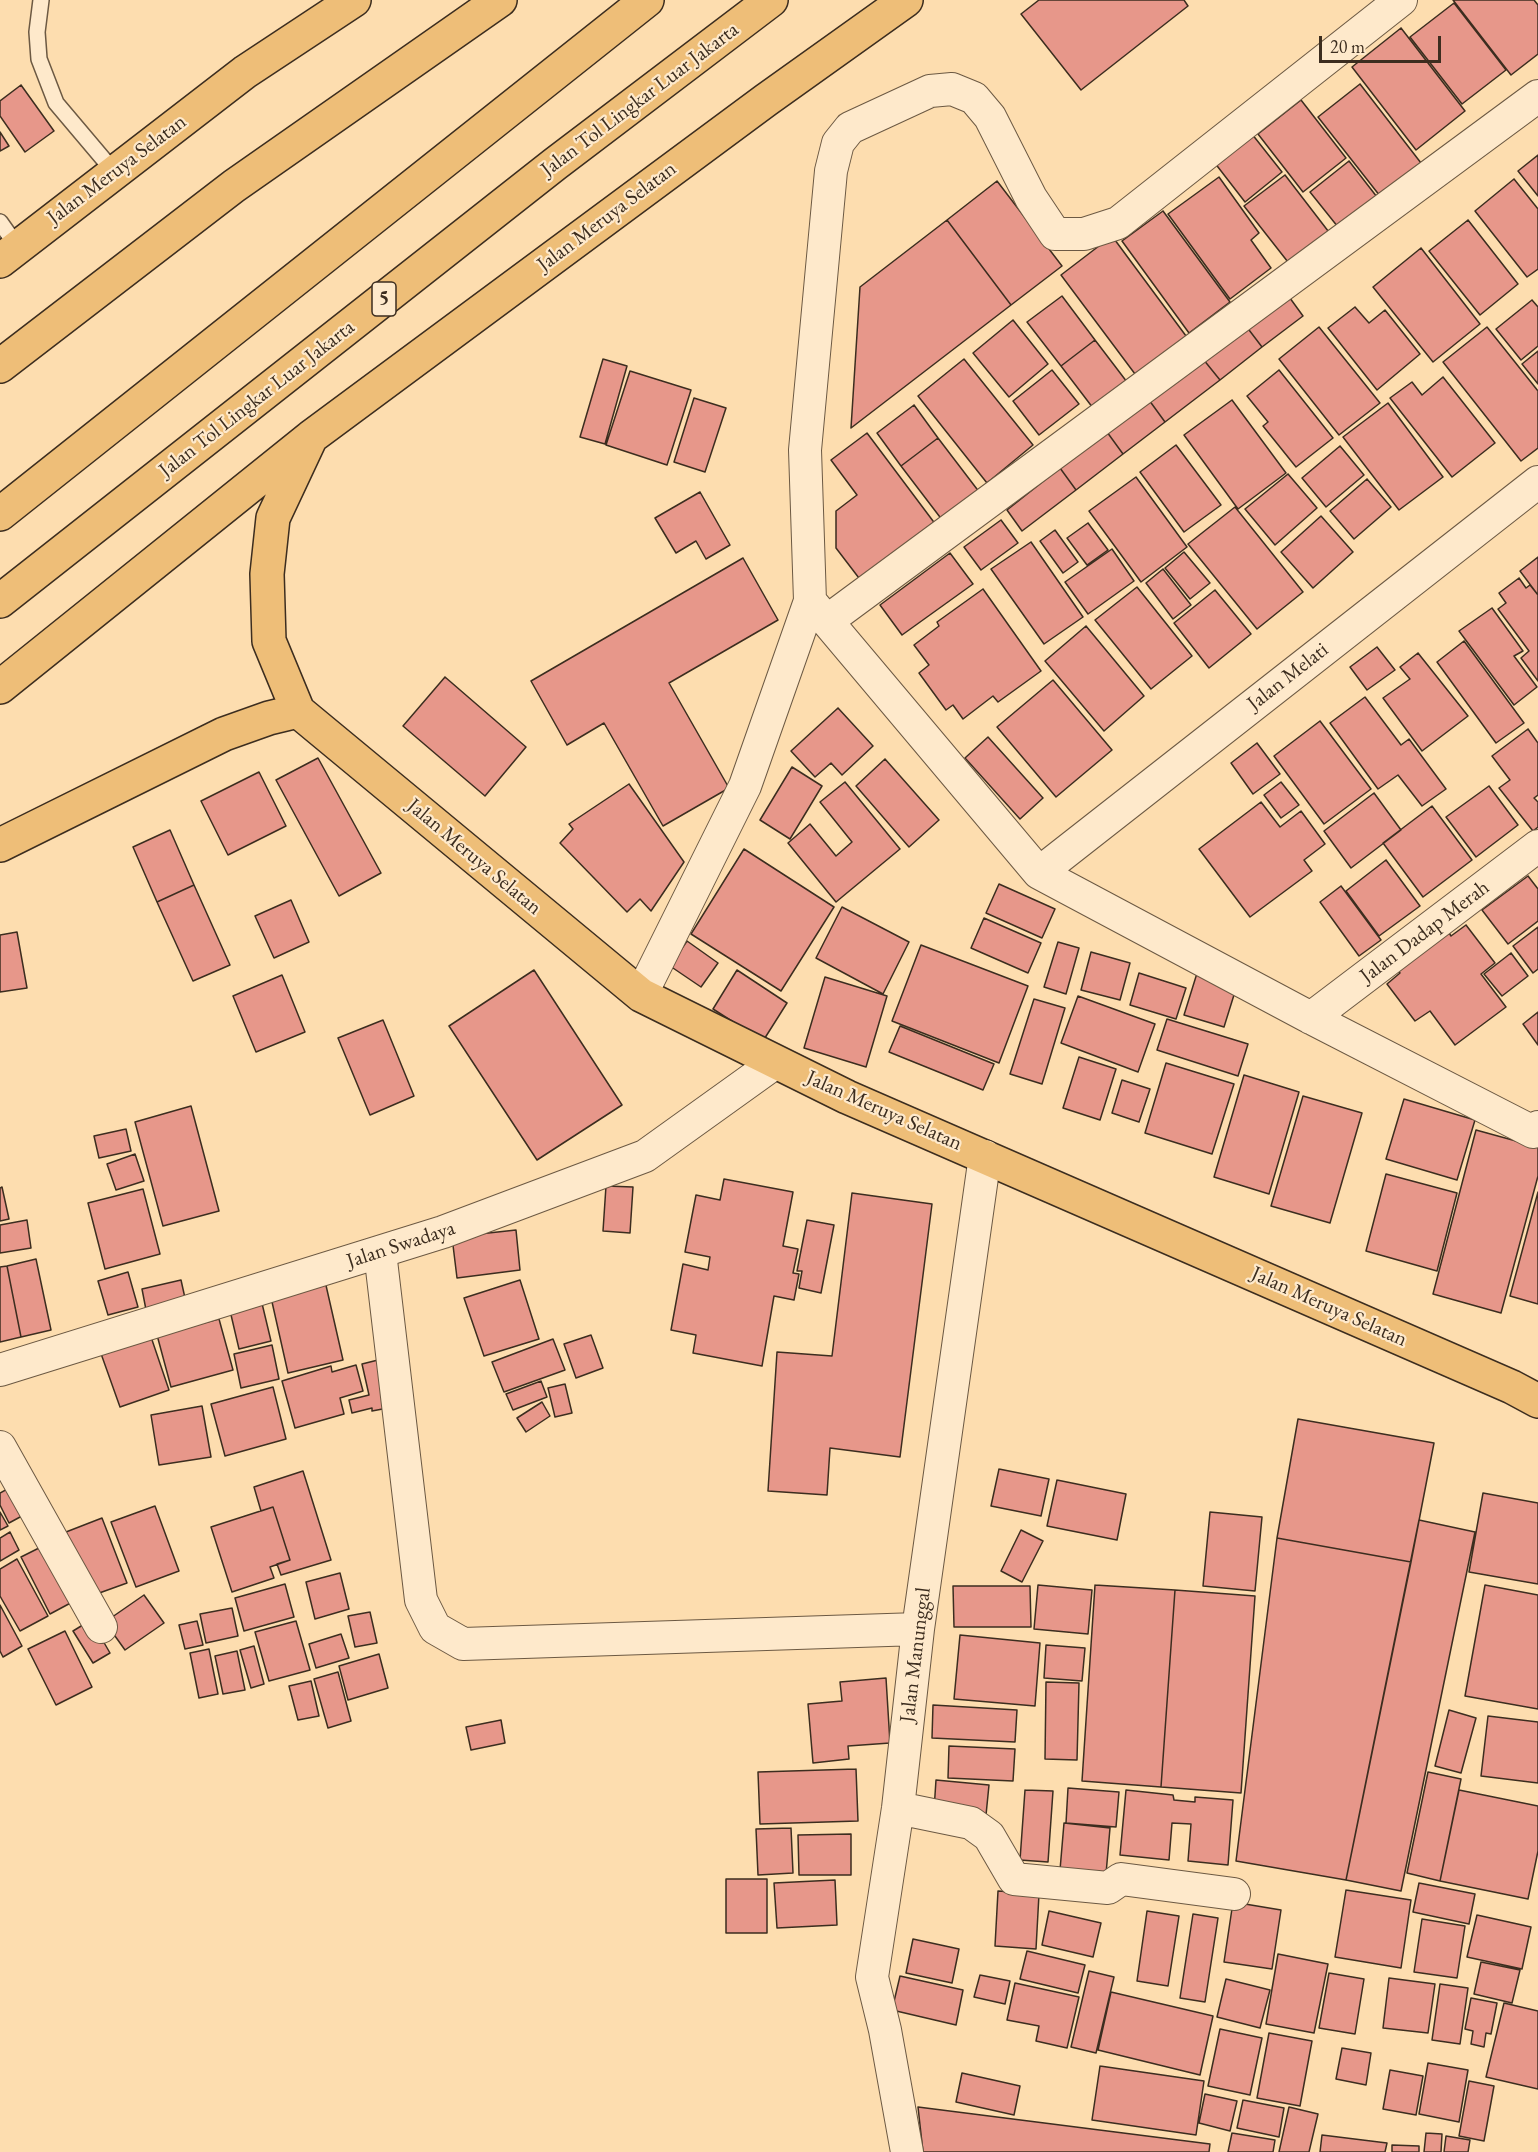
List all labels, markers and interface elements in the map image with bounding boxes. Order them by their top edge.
street label: Jalan Tol Lingkar Luar Jakarta [536,17,744,183]
scale bar [1322,24,1444,62]
text: 20 m [1330,35,1365,58]
street label: Jalan Meruya Selatan [42,109,192,231]
street label: Jalan Meruya Selatan [532,156,682,278]
road number: 5 [372,282,396,316]
street label: Jalan Tol Lingkar Luar Jakarta [154,315,360,483]
street label: Jalan Melati [1242,637,1334,717]
street label: Jalan Meruya Selatan [402,793,546,921]
street label: Jalan Dadap Merah [1355,875,1495,989]
street label: Jalan Meruya Selatan [802,1065,966,1157]
street label: Jalan Swadaya [344,1216,458,1274]
street label: Jalan Meruya Selatan [1247,1261,1411,1353]
street label: Jalan Manunggal [895,1586,937,1724]

